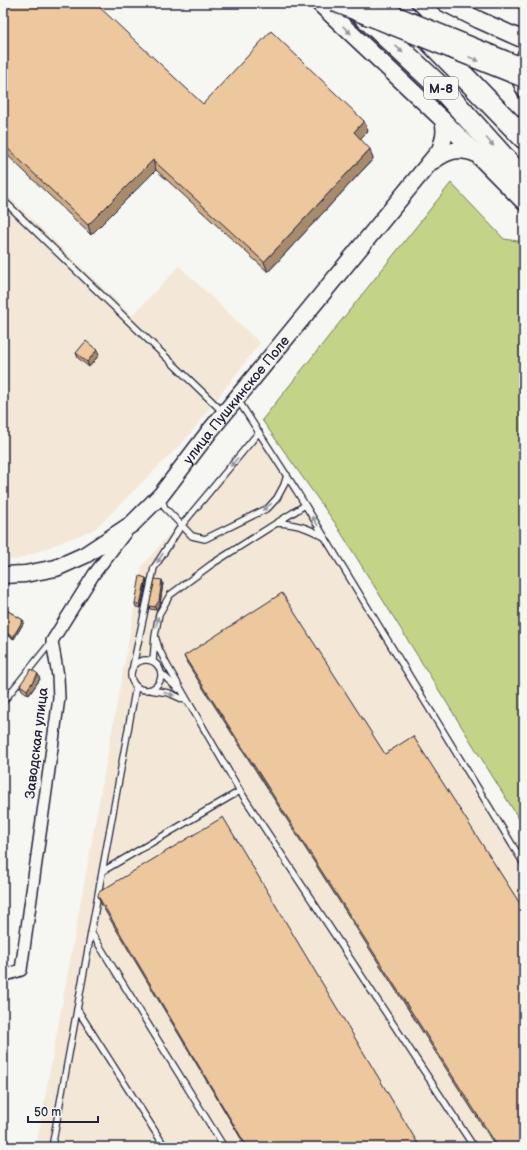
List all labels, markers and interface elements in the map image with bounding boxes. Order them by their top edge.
one-way arrow [343,25,352,34]
one-way arrow [395,44,404,53]
one-way arrow [469,57,481,63]
road number: М-8 [424,77,458,99]
one-way arrow [485,137,495,147]
street label: улица Пушкинское Поле [180,332,293,468]
one-way arrow [230,456,239,467]
one-way arrow [261,503,272,511]
one-way arrow [312,515,319,527]
one-way arrow [156,553,164,563]
one-way arrow [155,616,161,628]
street label: Заводская улица [21,686,52,800]
one-way arrow [164,691,176,697]
scale bar [28,1098,98,1124]
text: 50 m [34,1105,61,1120]

